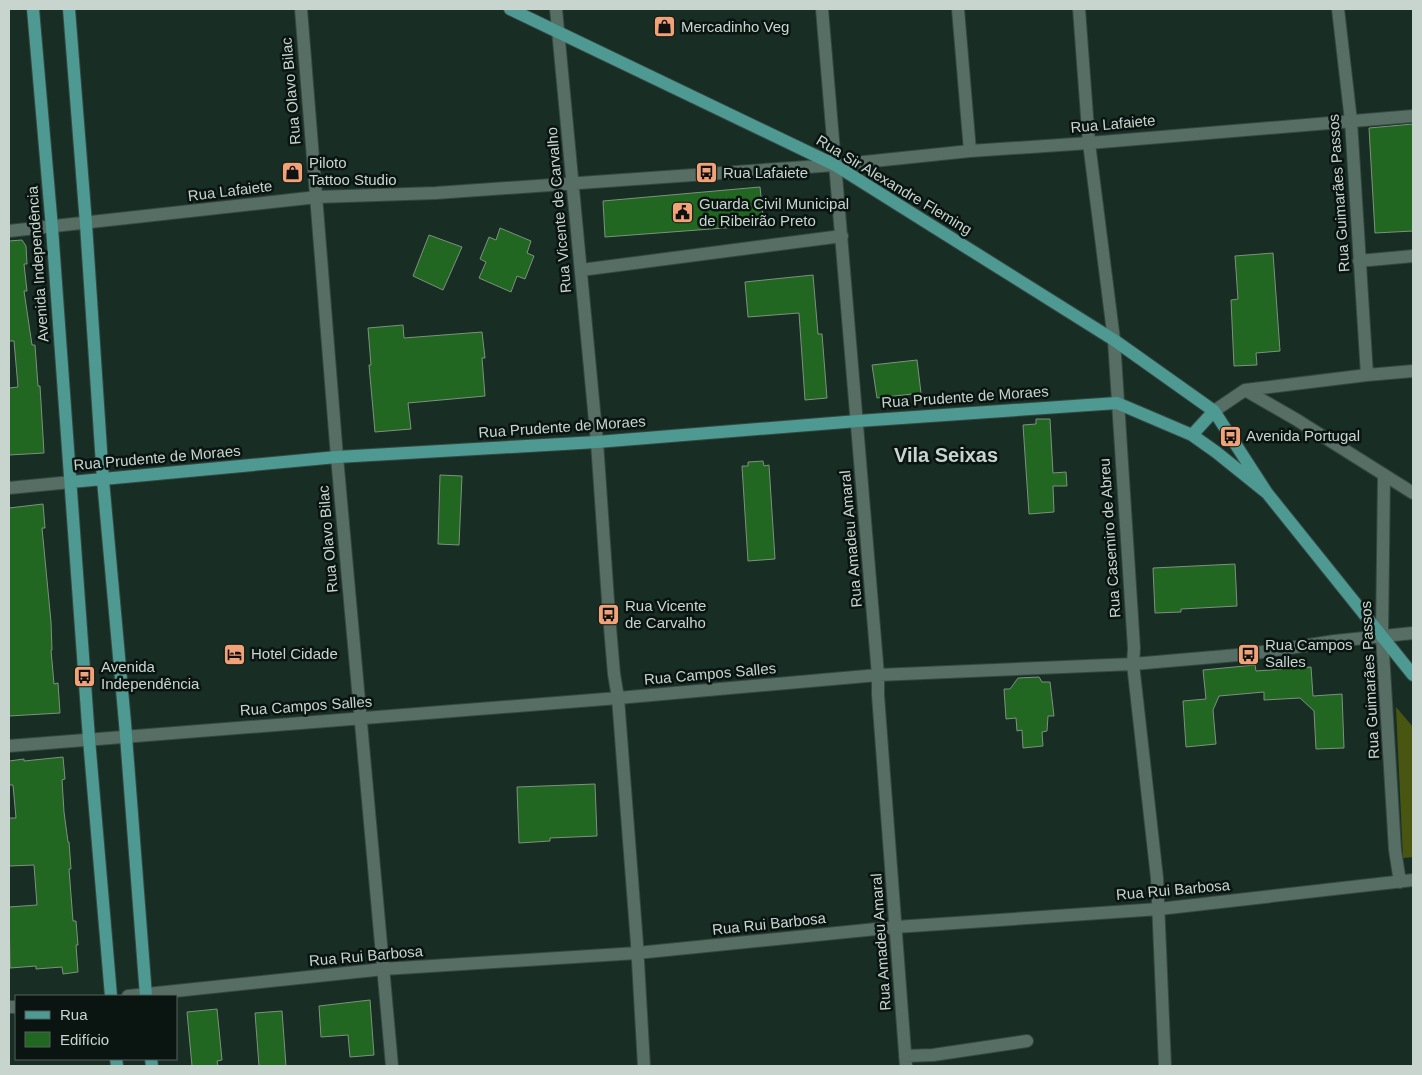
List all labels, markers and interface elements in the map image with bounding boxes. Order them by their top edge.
shop icon: Mercadinho Veg [653,15,677,39]
place label: Mercadinho Veg [681,18,789,35]
street label: Rua Olavo Bilac [277,36,304,145]
street label: Rua Lafaiete [1070,111,1156,136]
street label: Rua Guimarães Passos [1324,113,1353,273]
street label: Rua Vicente de Carvalho [543,126,574,294]
street label: Rua Sir Alexandre Fleming [813,131,975,238]
place label: Piloto Tattoo Studio [309,154,397,188]
shop icon: Piloto Tattoo Studio [281,160,305,184]
bus stop icon: Rua Lafaiete [695,161,719,185]
place label: Rua Lafaiete [723,164,808,181]
street label: Rua Lafaiete [187,177,273,204]
street label: Avenida Independência [24,185,51,343]
place label: Guarda Civil Municipal de Ribeirão Preto [699,195,849,229]
public building icon: Guarda Civil Municipal de Ribeirão Preto [671,201,695,225]
street label: Rua Prudente de Moraes [881,382,1049,411]
street label: Rua Prudente de Moraes [478,412,646,441]
bus stop icon: Avenida Portugal [1218,424,1242,448]
place label: Avenida Portugal [1246,427,1360,444]
street label: Rua Prudente de Moraes [73,442,241,473]
district label: Vila Seixas [894,444,998,466]
street label: Rua Casemiro de Abreu [1095,458,1124,618]
street label: Rua Amadeu Amaral [836,470,865,608]
street label: Rua Olavo Bilac [314,484,341,593]
place label: Rua Vicente de Carvalho [625,597,706,631]
street label: Rua Guimarães Passos [1357,600,1382,760]
bus stop icon: Rua Vicente de Carvalho [597,603,621,627]
place label: Rua Campos Salles [1265,636,1353,670]
hotel icon: Hotel Cidade [223,642,247,666]
bus stop icon: Rua Campos Salles [1237,642,1261,666]
place label: Hotel Cidade [251,645,338,662]
place label: Avenida Independência [101,658,200,692]
street label: Rua Campos Salles [643,659,777,688]
bus stop icon: Avenida Independência [73,664,97,688]
street label: Rua Campos Salles [239,692,373,719]
street label: Rua Amadeu Amaral [867,873,894,1011]
street label: Rua Rui Barbosa [1115,876,1231,903]
street label: Rua Rui Barbosa [711,909,827,938]
street label: Rua Rui Barbosa [308,942,424,969]
legend [15,995,178,1060]
text: Rua [60,1006,88,1023]
text: Edifício [60,1031,109,1048]

